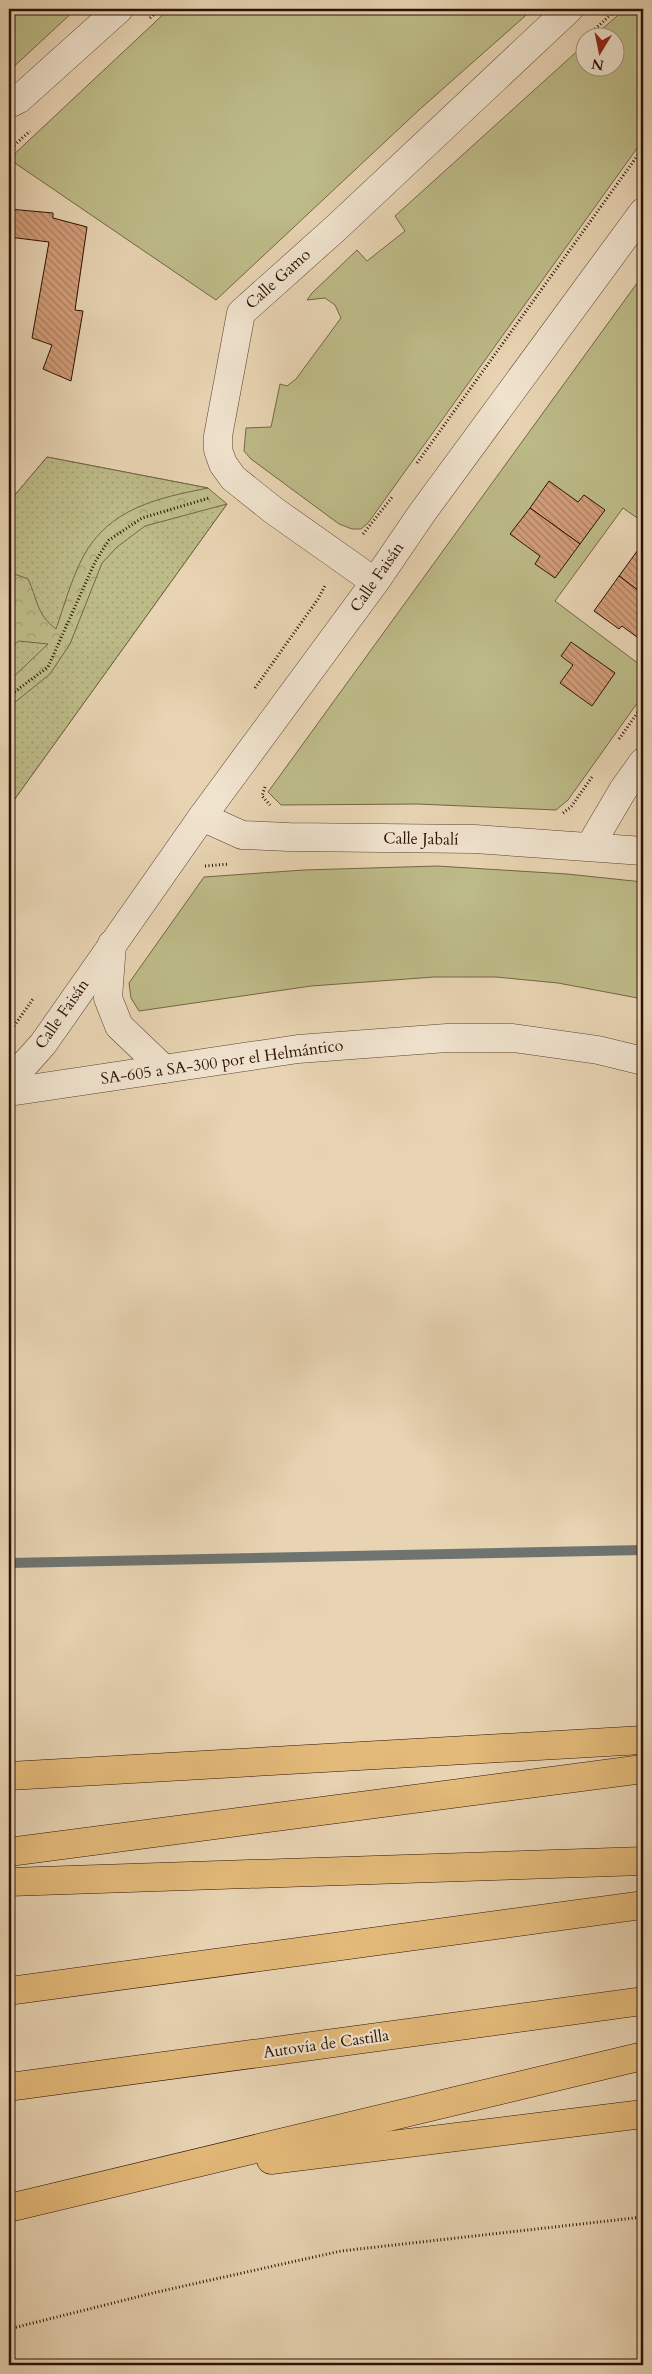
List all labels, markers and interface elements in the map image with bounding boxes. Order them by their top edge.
north arrow [574,28,624,78]
text: N [590,54,605,75]
street label: Calle Gamo [241,244,316,314]
street label: Calle Faisán [345,538,409,616]
street label: Calle Jabalí [383,827,459,851]
street label: Calle Faisán [30,975,94,1053]
street label: SA-605 a SA-300 por el Helmántico [99,1034,345,1090]
street label: Autovía de Castilla [262,2024,390,2064]

